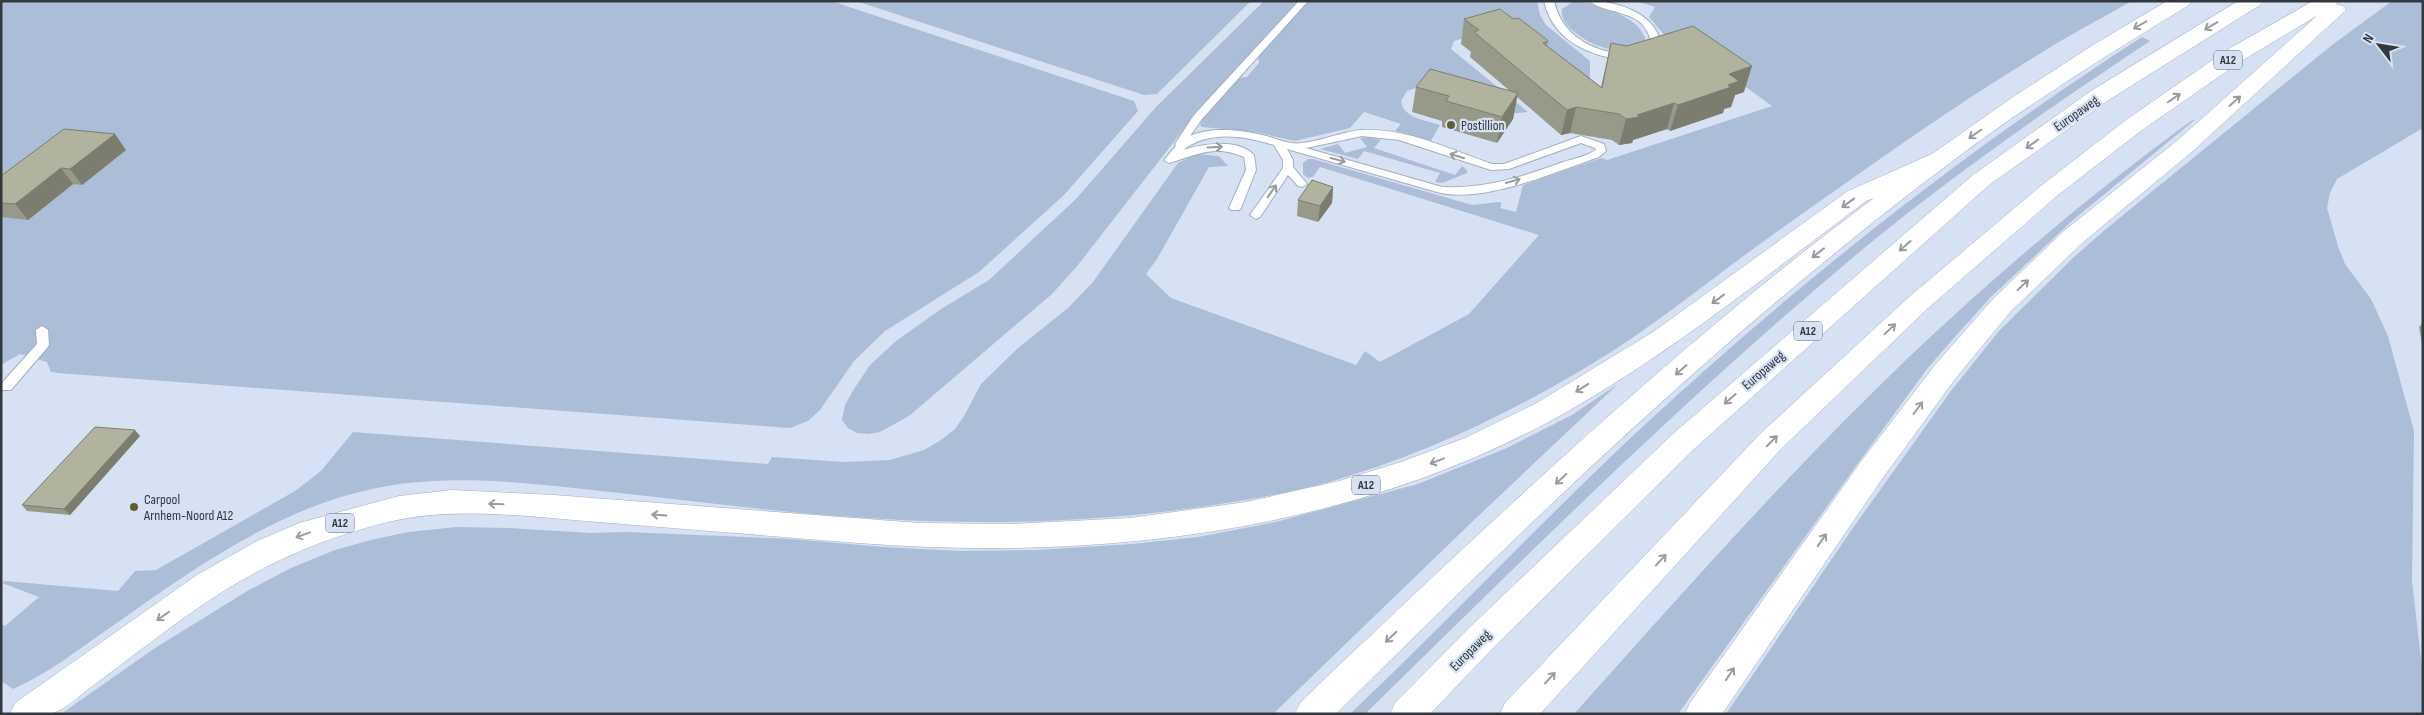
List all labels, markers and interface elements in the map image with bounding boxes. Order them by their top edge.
north arrow [2354,20,2404,70]
one-way arrow [2133,21,2147,31]
one-way arrow [2205,22,2219,32]
text: N [2359,31,2377,46]
road number: A12 [2214,50,2242,70]
street label: Europaweg [2050,91,2103,135]
one-way arrow [2167,93,2181,103]
one-way arrow [2229,95,2242,107]
place label: Postillion [1461,117,1505,134]
marker: Postillion [1445,119,1457,131]
one-way arrow [1968,129,1982,139]
one-way arrow [2025,139,2039,149]
one-way arrow [1207,143,1223,152]
one-way arrow [1449,151,1465,160]
one-way arrow [1330,156,1346,166]
one-way arrow [1504,176,1520,186]
one-way arrow [1267,184,1277,198]
one-way arrow [1842,197,1855,208]
one-way arrow [1899,240,1912,251]
one-way arrow [1812,248,1825,259]
one-way arrow [2017,279,2029,291]
one-way arrow [1711,294,1725,304]
road number: A12 [1794,322,1822,341]
one-way arrow [1884,323,1896,335]
street label: Europaweg [1738,347,1789,394]
one-way arrow [1675,364,1688,376]
one-way arrow [1575,383,1589,393]
one-way arrow [1724,393,1737,405]
one-way arrow [1912,402,1923,415]
one-way arrow [1766,434,1778,447]
one-way arrow [1430,457,1445,466]
one-way arrow [1554,473,1567,485]
road number: A12 [1352,476,1380,494]
place label: Carpool Arnhem-Noord A12 [143,491,234,524]
one-way arrow [489,500,505,509]
marker: Carpool Arnhem-Noord A12 [128,501,140,513]
one-way arrow [651,510,667,519]
road number: A12 [326,514,354,532]
one-way arrow [296,531,311,540]
one-way arrow [1817,533,1827,547]
one-way arrow [1655,553,1667,566]
one-way arrow [156,611,170,621]
street label: Europaweg [1446,626,1495,675]
one-way arrow [1385,631,1397,643]
one-way arrow [1725,667,1735,681]
one-way arrow [1544,672,1556,685]

